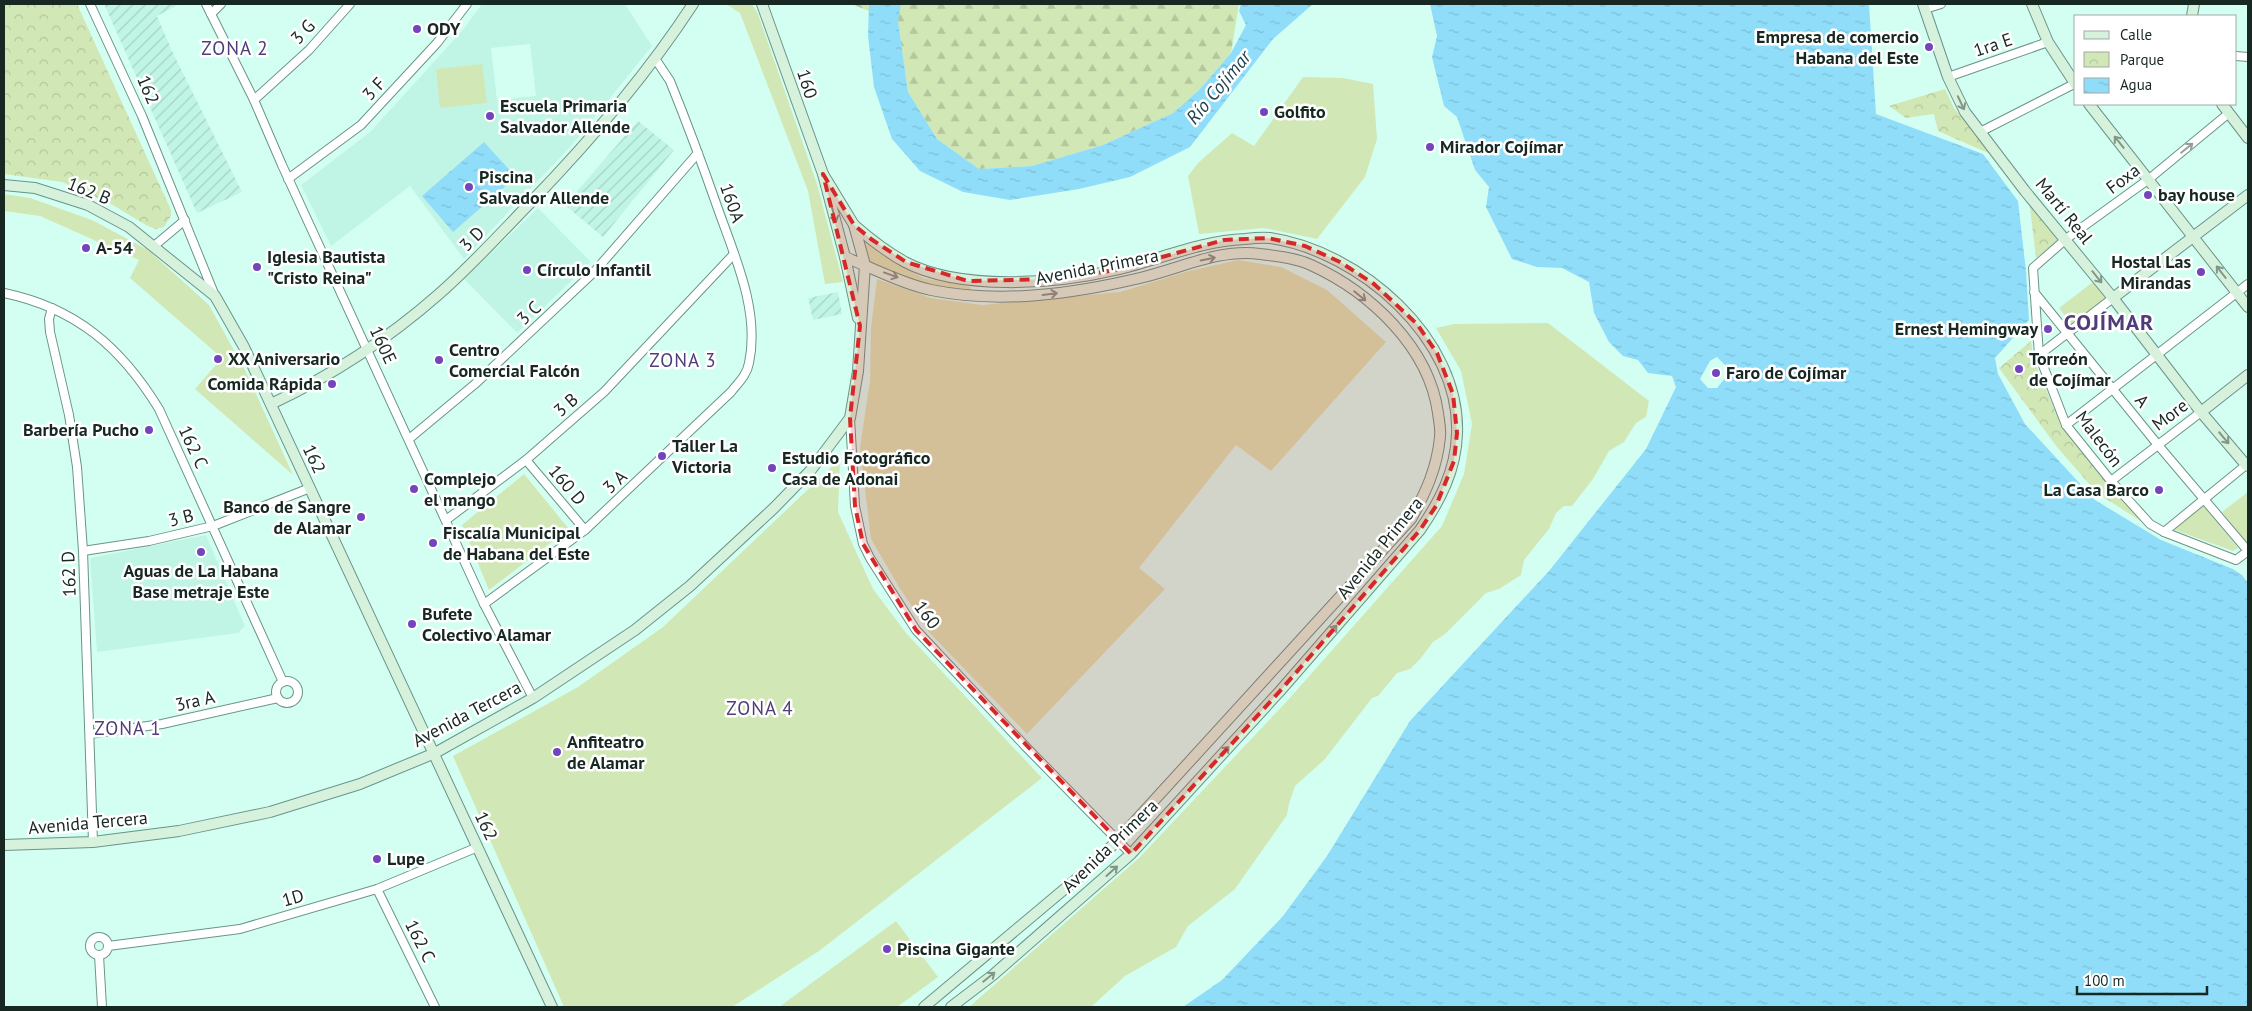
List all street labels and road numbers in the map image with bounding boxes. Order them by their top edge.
street label: 3 G [285,14,320,49]
street label: 1ra E [1971,27,2015,62]
street label: 160 [792,66,823,102]
street label: 162 [132,72,165,108]
street label: 3 F [357,72,390,105]
street label: Foxa [2101,158,2144,199]
street label: 162 B [64,171,114,210]
street label: Martí Real [2031,173,2099,249]
street label: 160A [715,180,750,226]
street label: 3 D [454,221,489,256]
street label: Avenida Primera [1033,243,1160,290]
street label: 3 C [512,296,546,330]
street label: 160E [365,322,402,367]
street label: 3 B [549,388,583,422]
street label: A [2130,389,2155,412]
street label: More [2147,394,2192,436]
street label: Malecón [2071,406,2128,471]
street label: 162 C [174,422,213,472]
street label: 162 [298,441,331,477]
street label: 160 D [544,460,591,510]
street label: 3 A [598,465,632,498]
street label: Avenida Primera [1331,492,1428,603]
street label: 3 B [166,503,196,532]
street label: 162 D [56,551,81,597]
street label: 160 [909,596,946,634]
street label: Avenida Tercera [408,675,525,752]
street label: 3ra A [173,685,217,716]
street label: Avenida Primera [1057,794,1163,897]
street label: Avenida Tercera [27,806,149,839]
street label: 162 [470,808,503,844]
street label: 1D [279,883,306,912]
street label: 162 C [400,916,441,966]

